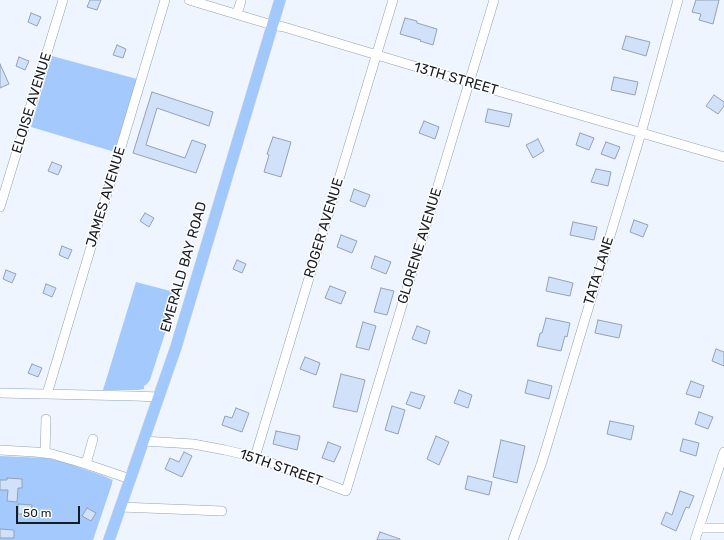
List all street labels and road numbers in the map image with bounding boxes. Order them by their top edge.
street label: ELOISE AVENUE [9,51,55,155]
street label: 13TH STREET [412,59,500,99]
street label: JAMES AVENUE [83,145,129,249]
street label: ROGER AVENUE [301,176,347,280]
street label: GLORENE AVENUE [394,186,446,306]
street label: EMERALD BAY ROAD [157,200,211,334]
street label: TATA LANE [581,235,617,307]
street label: 15TH STREET [237,446,325,490]

